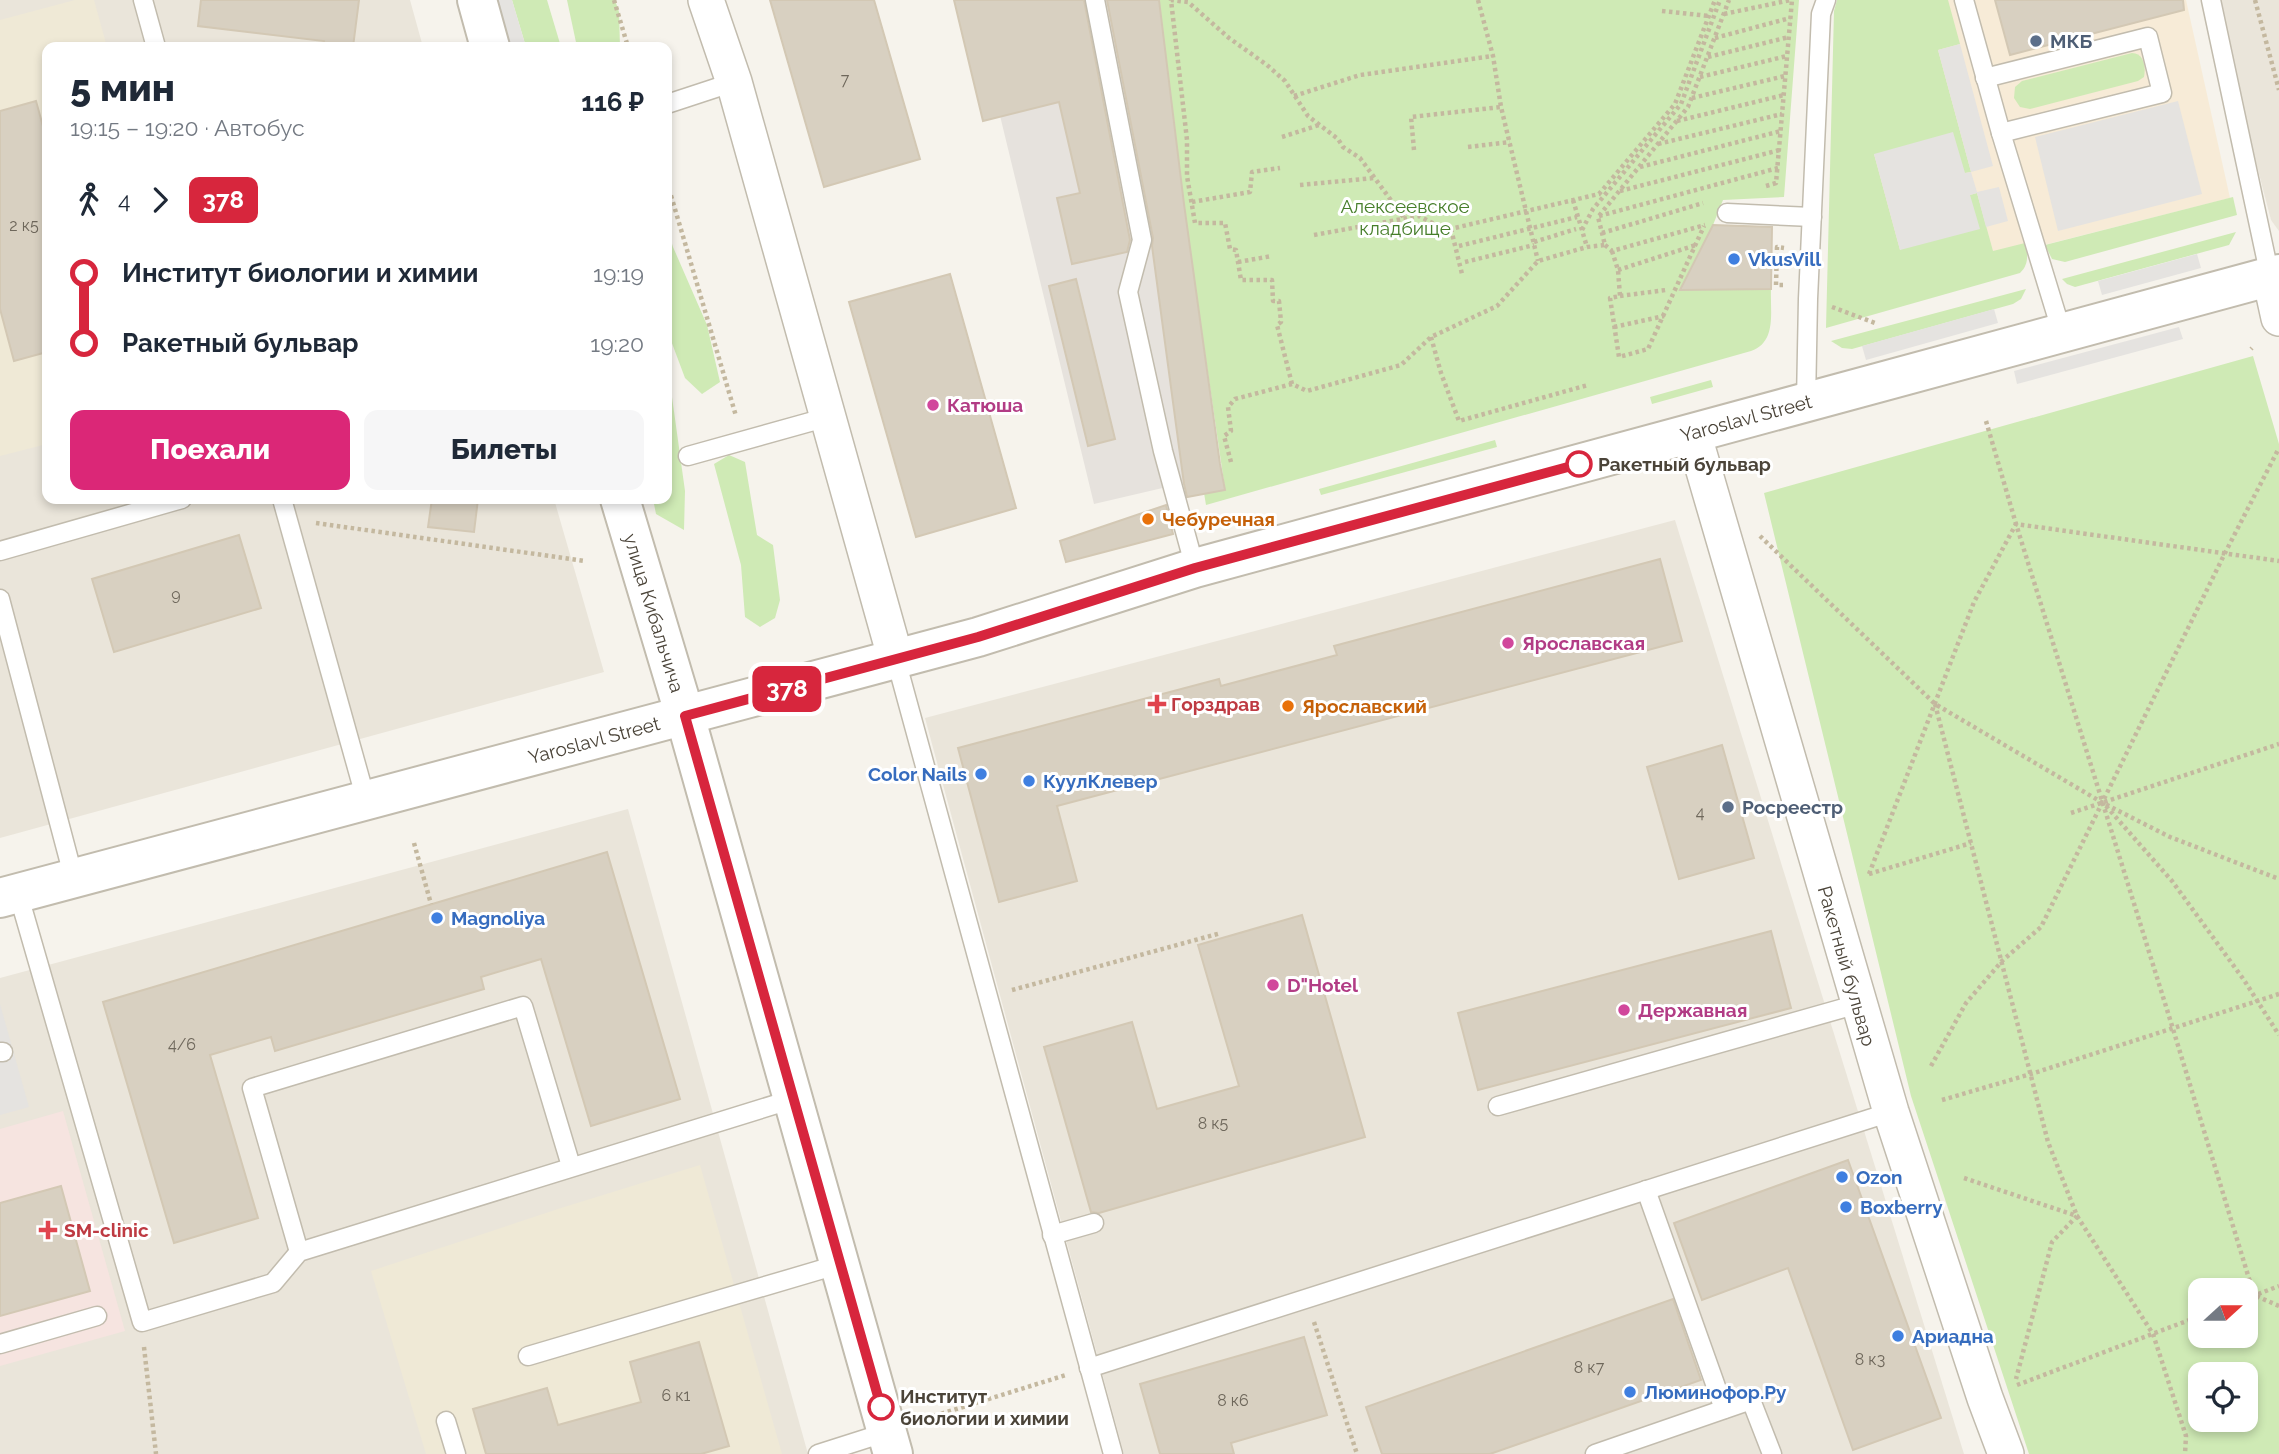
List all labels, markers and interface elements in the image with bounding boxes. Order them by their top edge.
place label: МКБ [2050,30,2093,52]
marker: МКБ [2028,33,2044,49]
text: 5 мин [70,65,175,110]
house number: 7 [841,70,850,89]
text: 116 ₽ [581,87,644,117]
text: 19:15 – 19:20 · Автобус [70,114,305,141]
icon: walk [70,181,108,219]
icon: forward [141,181,179,219]
text: 378 [203,185,244,214]
text: 4 [118,186,131,213]
park label: Алексеевское кладбище [1340,195,1470,239]
house number: 2 к5 [9,216,39,235]
place label: VkusVill [1748,248,1822,270]
marker: VkusVill [1726,251,1742,267]
text: Институт биологии и химии [122,258,479,288]
text: 19:19 [593,260,644,287]
text: Ракетный бульвар [122,328,359,358]
text: 19:20 [590,330,644,357]
street label: Yaroslavl Street [1678,390,1815,446]
place label: Катюша [947,394,1023,416]
marker: Катюша [925,397,941,413]
button: Поехали [70,410,350,490]
button: Билеты [364,410,644,490]
marker: Ракетный бульвар [1566,451,1592,477]
place label: Ракетный бульвар [1598,453,1771,475]
place label: Чебуречная [1162,508,1275,530]
marker: Чебуречная [1140,511,1156,527]
street label: улица Кибальчича [619,531,689,695]
house number: 9 [171,585,181,604]
place label: Ярославская [1522,632,1645,654]
marker: Ярославская [1500,635,1516,651]
line badge: 378 [747,666,827,712]
text: 378 [766,674,808,703]
place label: Горздрав [1171,693,1260,715]
place label: Ярославский [1302,695,1427,717]
marker: Горздрав [1149,696,1165,712]
marker: Ярославский [1280,698,1296,714]
street label: Yaroslavl Street [526,712,663,768]
place label: Color Nails [868,763,967,785]
marker: Color Nails [973,766,989,782]
place label: КуулКлевер [1043,770,1157,792]
marker: КуулКлевер [1021,773,1037,789]
place label: Росреестр [1742,796,1843,818]
marker: Росреестр [1720,799,1736,815]
house number: 4 [1696,803,1705,822]
street label: Ракетный бульвар [1814,883,1880,1049]
place label: Magnoliya [451,907,545,929]
marker: Magnoliya [429,910,445,926]
place label: D"Hotel [1287,974,1359,996]
marker: D"Hotel [1265,977,1281,993]
place label: Державная [1638,999,1747,1021]
marker: Державная [1616,1002,1632,1018]
house number: 4/6 [168,1035,196,1054]
house number: 8 к5 [1198,1114,1229,1133]
place label: Ozon [1856,1166,1903,1188]
marker: Ozon [1834,1169,1850,1185]
place label: Boxberry [1860,1196,1943,1218]
marker: Boxberry [1838,1199,1854,1215]
place label: SM-clinic [64,1219,149,1241]
marker: SM-clinic [38,1220,58,1240]
north arrow [2188,1278,2258,1348]
map controls [2188,1278,2258,1432]
place label: Ариадна [1912,1325,1994,1347]
marker: Ариадна [1890,1328,1906,1344]
house number: 8 к3 [1855,1350,1885,1369]
house number: 8 к7 [1574,1358,1605,1377]
button: locate [2188,1362,2258,1432]
place label: Люминофор.Ру [1644,1381,1787,1403]
marker: Люминофор.Ру [1622,1384,1638,1400]
place label: Институт биологии и химии [900,1385,1069,1429]
house number: 6 к1 [662,1386,691,1405]
house number: 8 к6 [1217,1391,1249,1410]
marker: Институт биологии и химии [868,1394,894,1420]

